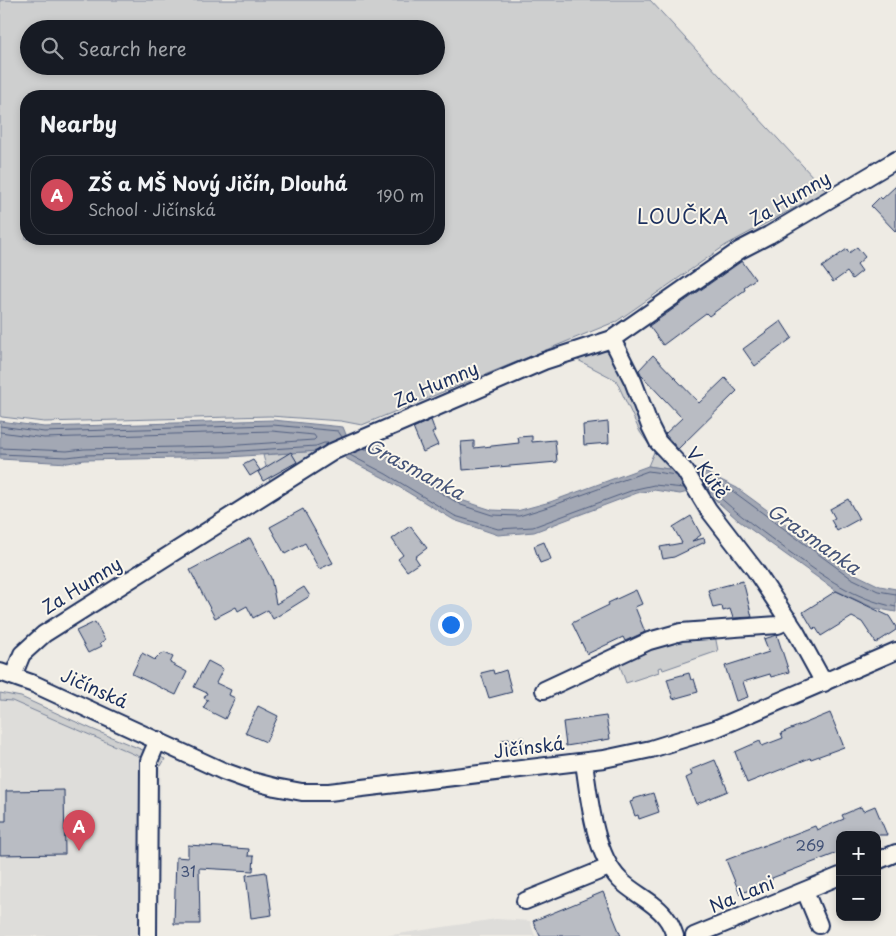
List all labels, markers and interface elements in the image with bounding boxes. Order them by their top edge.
search box [20,20,445,75]
icon: search [38,34,66,62]
text: Search here [78,34,187,62]
text: Nearby [40,107,117,139]
street label: Za Humny [744,164,835,232]
text: ZŠ a MŠ Nový Jičín, Dlouhá [88,169,348,197]
text: A [51,183,63,207]
text: 190 m [376,183,424,207]
text: School · Jičínská [88,197,215,221]
district label: LOUČKA [637,201,729,231]
street label: Za Humny [389,354,482,414]
water label: Grasmanka [361,430,471,506]
street label: V Kútě [680,441,736,504]
water label: Grasmanka [762,496,868,581]
street label: Za Humny [36,549,126,620]
your location [438,612,464,638]
street label: Jičínská [57,661,133,715]
street label: Jičínská [492,729,566,764]
pin: A [63,810,95,851]
map controls [836,831,881,921]
button: + [836,831,881,876]
house number: 269 [796,833,824,856]
house number: 31 [180,859,196,882]
street label: Na Lani [705,868,778,919]
button: − [836,876,881,921]

